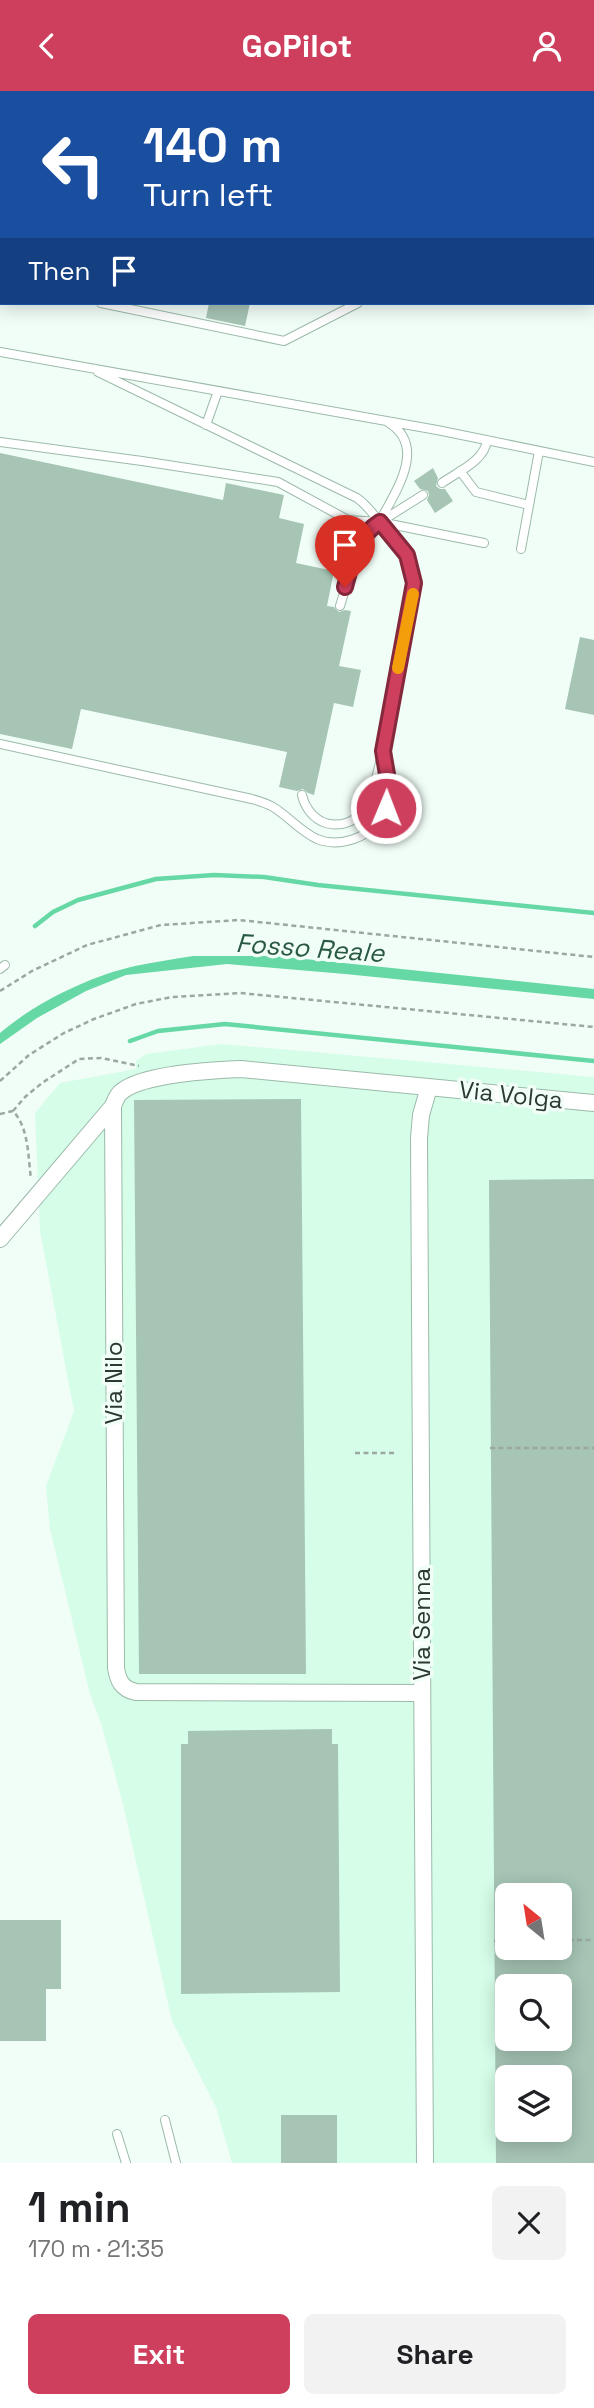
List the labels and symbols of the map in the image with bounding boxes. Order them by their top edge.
pin [315,515,375,587]
position arrow [349,771,423,845]
water label: Fosso Reale [235,926,387,970]
street label: Via Volga [458,1074,565,1115]
street label: Via Nilo [98,1341,129,1425]
street label: Via Senna [406,1567,437,1680]
north arrow [495,1883,572,1960]

